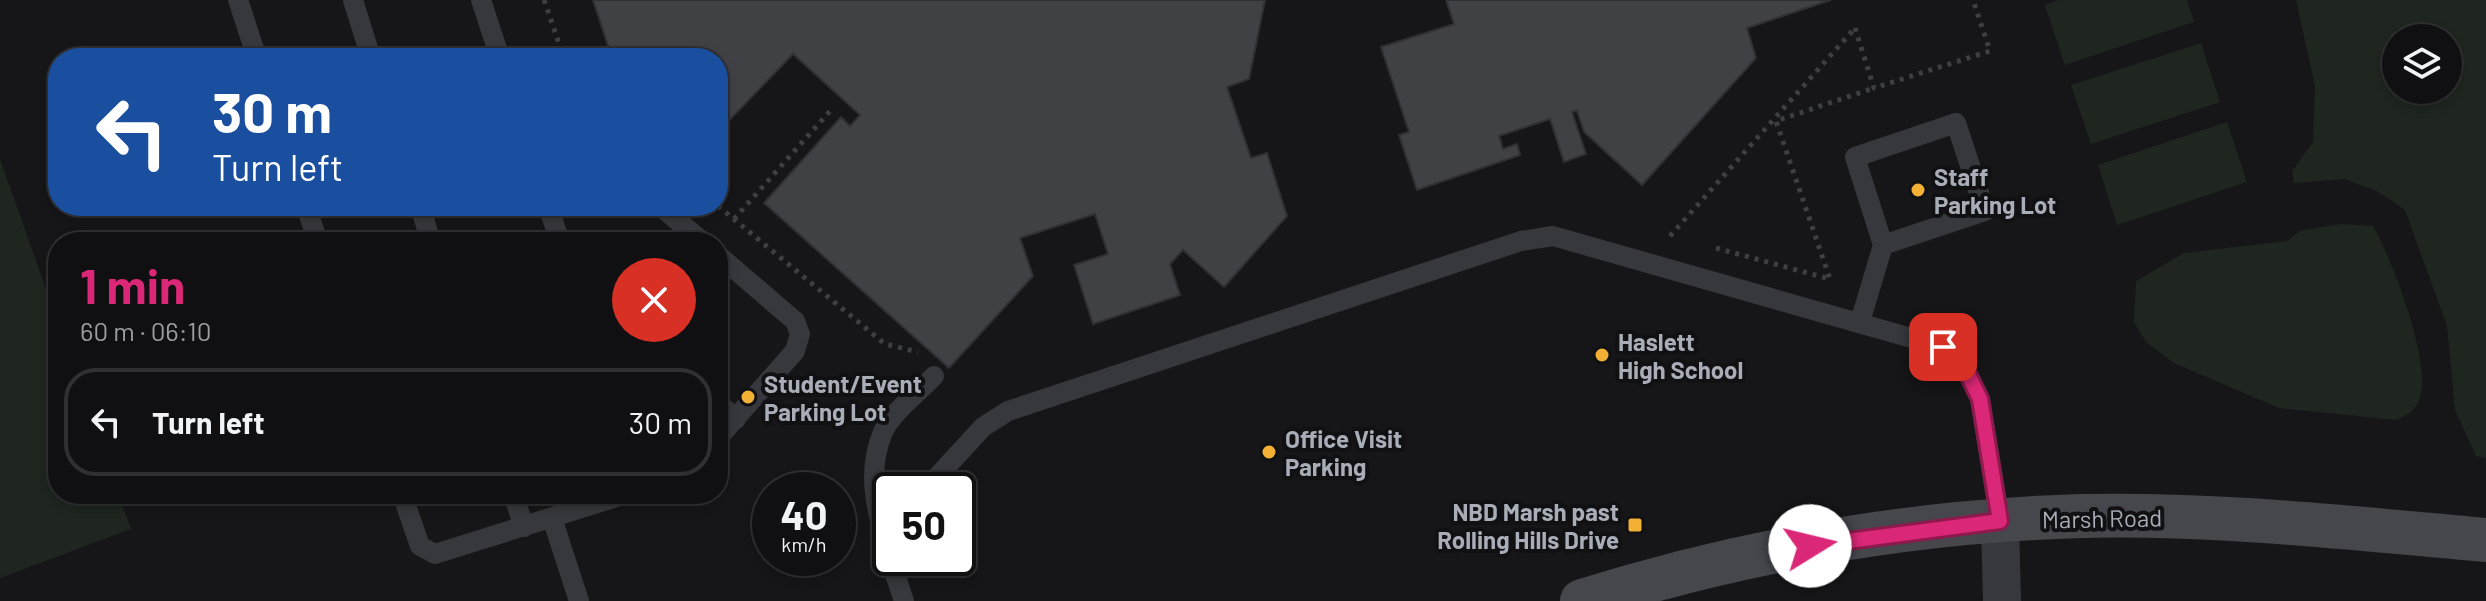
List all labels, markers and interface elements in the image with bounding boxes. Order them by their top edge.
map controls [2382,24,2462,104]
button: layers [2382,24,2462,104]
text: 30 m [212,77,332,144]
icon: left [80,80,184,184]
text: Turn left [212,145,343,188]
place label: Staff Parking Lot [1934,162,2056,219]
marker: Staff Parking Lot [1909,181,1927,199]
text: 1 min [80,256,185,314]
button: close [612,258,696,342]
pin [1909,313,1977,381]
text: 60 m · 06:10 [80,315,211,346]
icon: arrive [1921,325,1965,369]
place label: Haslett High School [1618,327,1743,384]
marker: Haslett High School [1593,346,1611,364]
place label: Student/Event Parking Lot [764,369,922,426]
marker: Student/Event Parking Lot [739,388,757,406]
icon: left [84,400,128,444]
text: Turn left [152,404,265,440]
text: 30 m [629,404,692,440]
place label: Office Visit Parking [1285,424,1402,481]
marker: Office Visit Parking [1260,443,1278,461]
speed limit sign: 50 [872,472,976,576]
text: 40 [781,490,828,538]
place label: NBD Marsh past Rolling Hills Drive [1437,497,1619,554]
street label: Marsh Road [2042,502,2162,534]
position arrow [1768,504,1852,588]
marker: NBD Marsh past Rolling Hills Drive [1626,516,1644,534]
text: km/h [781,532,827,556]

